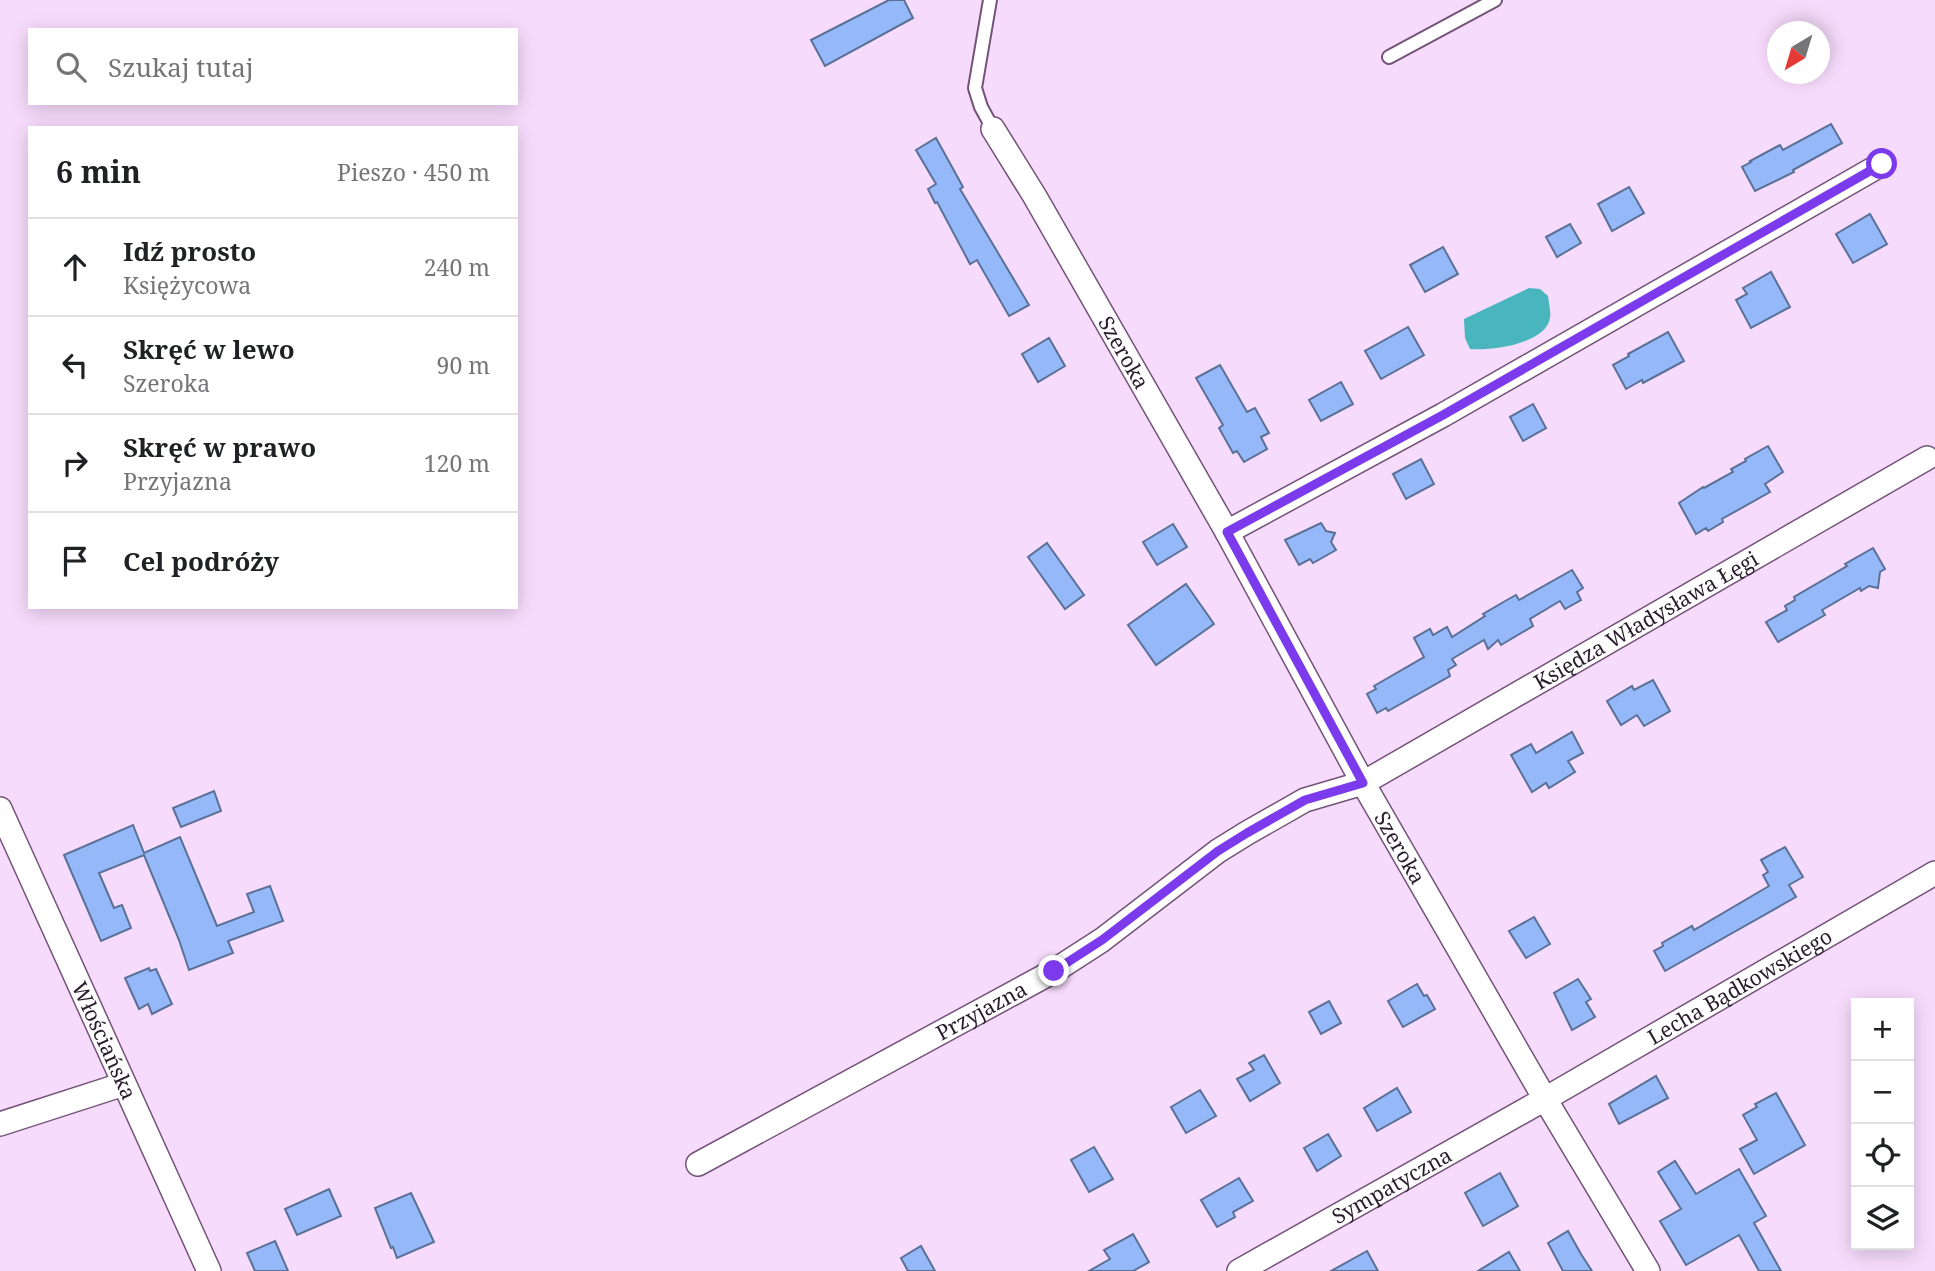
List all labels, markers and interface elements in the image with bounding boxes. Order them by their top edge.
north arrow [1767,21,1830,84]
search box [28,28,518,105]
icon: search [52,48,90,86]
text: Szukaj tutaj [108,49,254,85]
route start [1866,148,1897,179]
text: 6 min [56,151,141,192]
text: Pieszo · 450 m [337,156,490,188]
text: Idź prosto [123,233,256,269]
icon: ahead [56,248,94,286]
text: 240 m [424,251,490,283]
text: Księżycowa [123,269,251,301]
street label: Szeroka [1092,311,1156,394]
text: Skręć w lewo [123,331,295,367]
icon: left [56,346,94,384]
text: 90 m [437,349,490,381]
text: Szeroka [123,367,210,399]
text: Skręć w prawo [123,429,316,465]
icon: right [56,444,94,482]
text: 120 m [424,447,490,479]
text: Przyjazna [123,465,232,497]
icon: arrive [56,542,94,580]
text: Cel podróży [123,543,279,579]
street label: Księdza Władysława Łęgi [1529,544,1763,696]
street label: Szeroka [1368,806,1432,889]
street label: Lecha Bądkowskiego [1642,922,1837,1051]
route end [1038,955,1069,986]
street label: Przyjazna [931,975,1031,1047]
street label: Włościańska [66,977,144,1104]
map controls [1851,998,1914,1250]
button: + [1851,998,1914,1061]
button: − [1851,1061,1914,1124]
button: locate [1851,1124,1914,1187]
street label: Sympatyczna [1327,1140,1456,1230]
button: layers [1851,1187,1914,1250]

